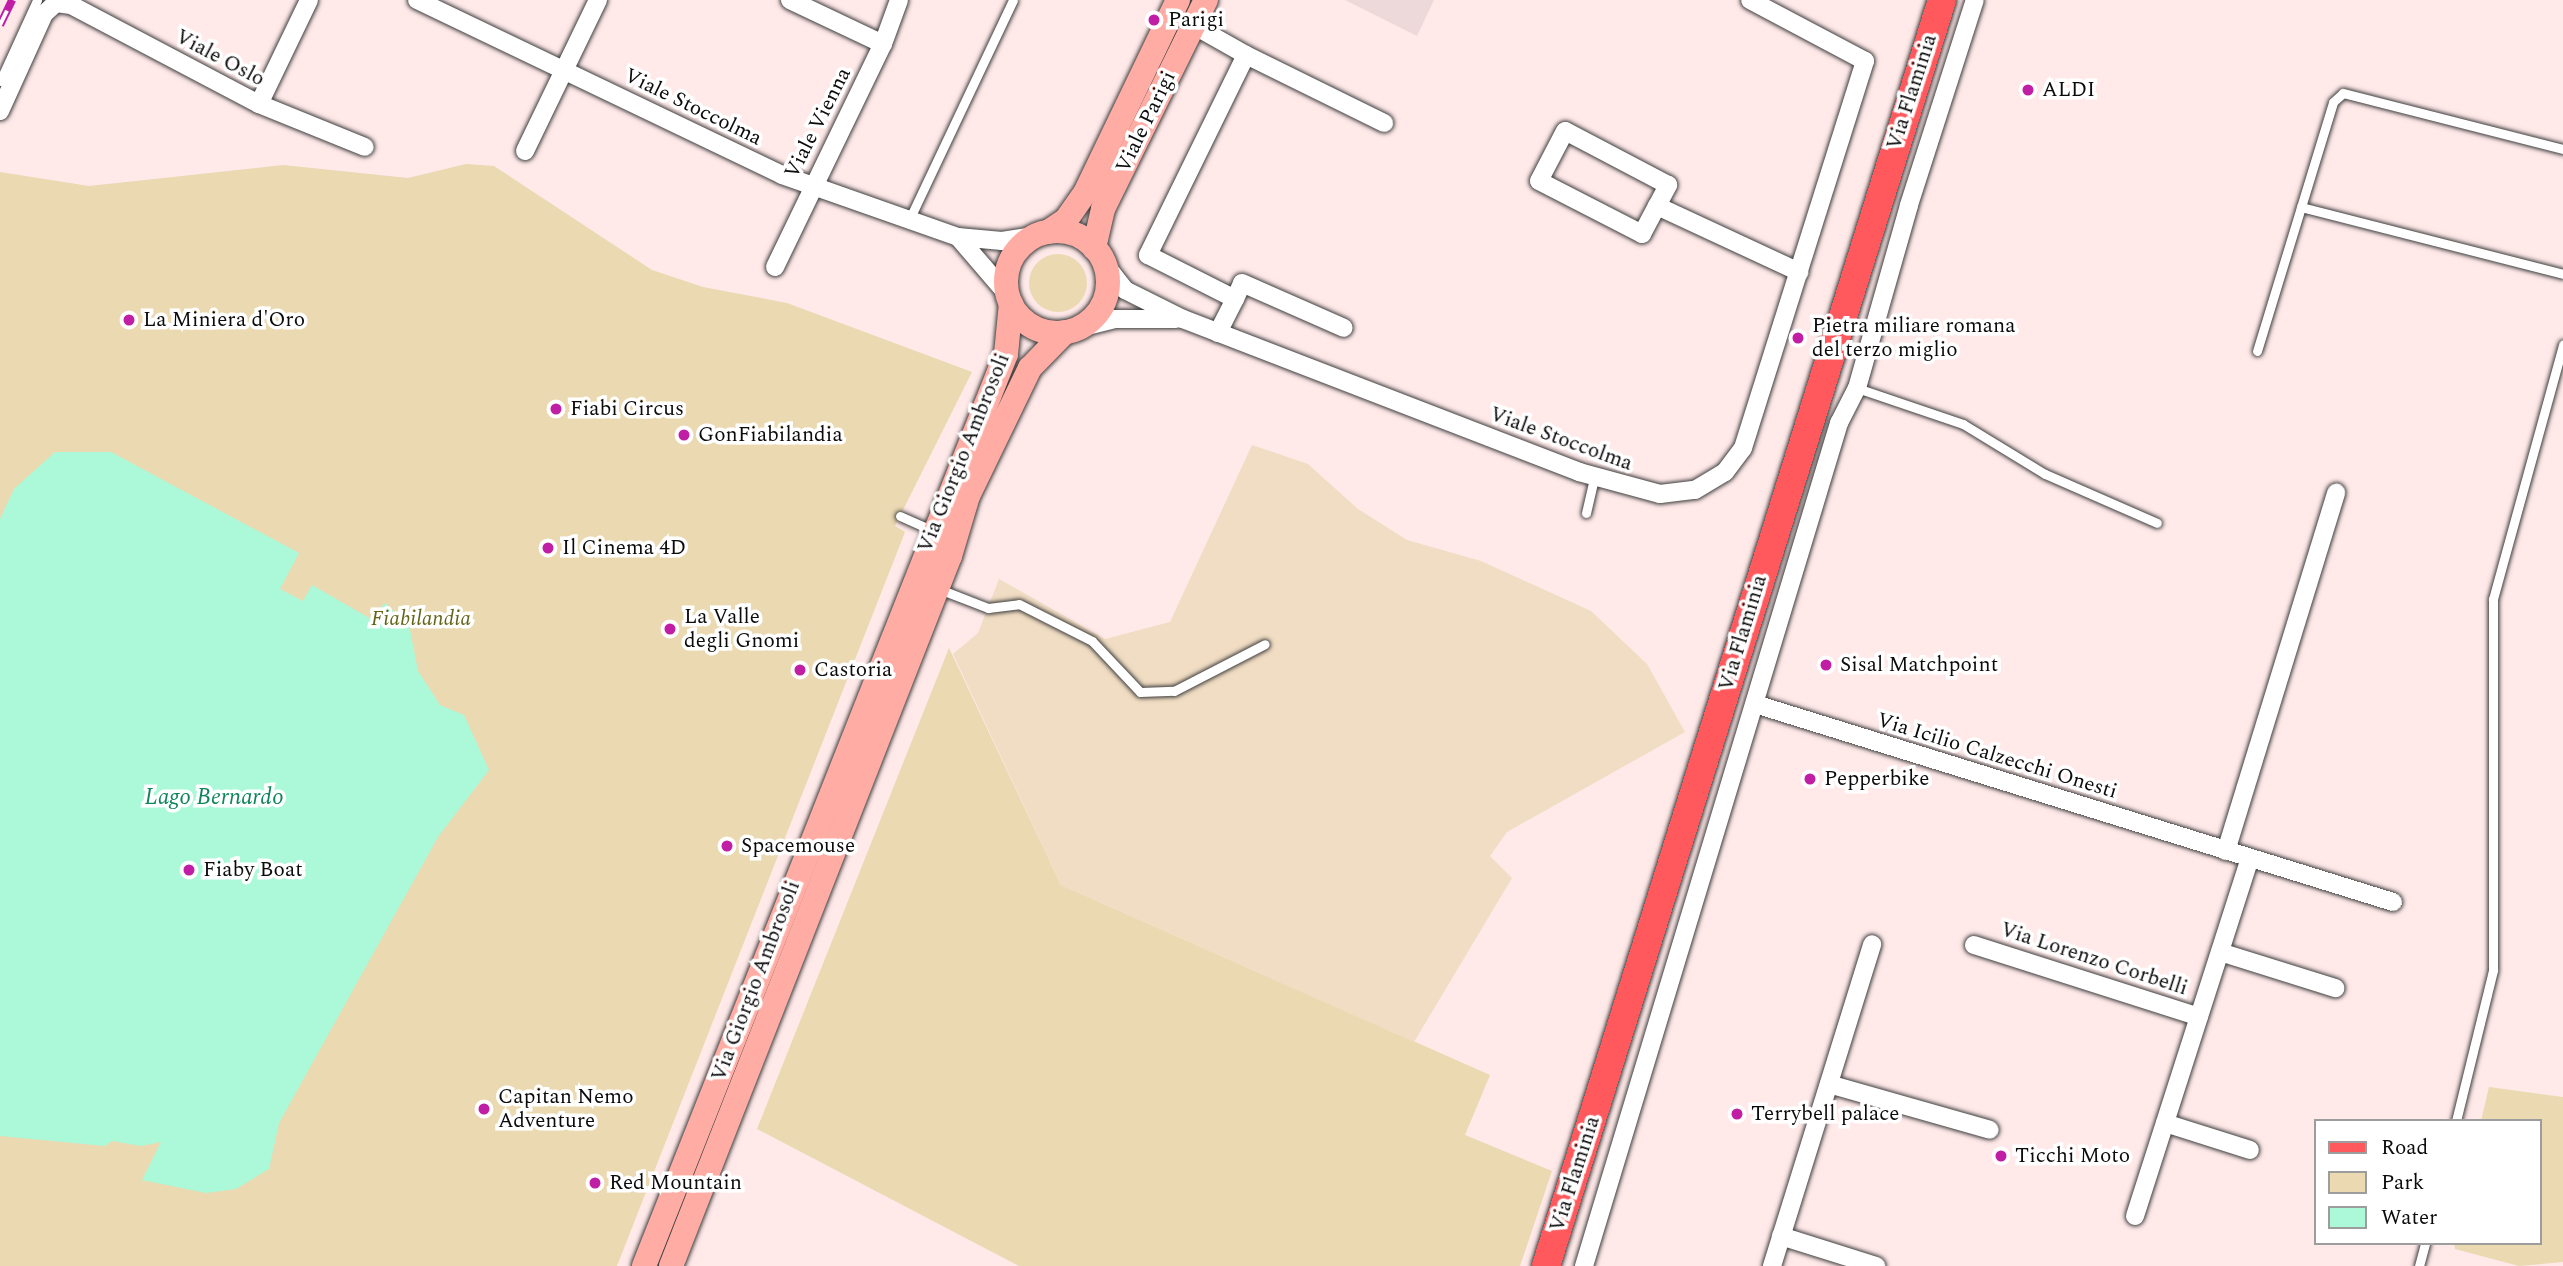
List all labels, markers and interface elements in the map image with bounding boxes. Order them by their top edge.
place label: Parigi [1168,7,1224,33]
marker: Parigi [1146,12,1162,28]
street label: Viale Oslo [171,24,269,92]
street label: Via Flaminia [1881,31,1943,153]
street label: Viale Stoccolma [620,63,766,151]
street label: Viale Vienna [779,63,857,183]
street label: Viale Parigi [1111,67,1181,177]
place label: ALDI [2042,77,2095,103]
marker: ALDI [2020,82,2036,98]
place label: La Miniera d'Oro [143,307,305,333]
marker: La Miniera d'Oro [121,312,137,328]
place label: Pietra miliare romana del terzo miglio [1812,313,2015,363]
marker: Pietra miliare romana del terzo miglio [1790,330,1806,346]
street label: Via Giorgio Ambrosoli [912,350,1016,556]
place label: Fiabi Circus [570,396,684,422]
marker: Fiabi Circus [548,401,564,417]
street label: Viale Stoccolma [1486,402,1636,476]
place label: GonFiabilandia [698,422,843,448]
marker: GonFiabilandia [676,427,692,443]
place label: Il Cinema 4D [562,535,686,561]
marker: Il Cinema 4D [540,540,556,556]
street label: Via Flaminia [1713,572,1773,694]
place label: La Valle degli Gnomi [684,604,799,654]
park label: Fiabilandia [371,606,471,632]
marker: La Valle degli Gnomi [662,621,678,637]
place label: Sisal Matchpoint [1840,652,1998,678]
place label: Castoria [814,657,892,683]
marker: Sisal Matchpoint [1818,657,1834,673]
marker: Castoria [792,662,808,678]
street label: Via Icilio Calzecchi Onesti [1874,707,2120,805]
place label: Pepperbike [1824,766,1929,792]
marker: Pepperbike [1802,771,1818,787]
water label: Lago Bernardo [144,784,284,812]
place label: Spacemouse [741,833,855,859]
marker: Spacemouse [719,838,735,854]
place label: Fiaby Boat [203,857,303,883]
marker: Fiaby Boat [181,862,197,878]
street label: Via Giorgio Ambrosoli [706,877,806,1085]
street label: Via Lorenzo Corbelli [1997,917,2191,1001]
place label: Capitan Nemo Adventure [498,1084,634,1134]
marker: Capitan Nemo Adventure [476,1101,492,1117]
place label: Terrybell palace [1751,1101,1899,1127]
marker: Terrybell palace [1729,1106,1745,1122]
street label: Via Flaminia [1544,1113,1606,1235]
legend [2314,1119,2542,1245]
text: Road [2381,1132,2428,1164]
place label: Ticchi Moto [2015,1143,2130,1169]
marker: Ticchi Moto [1993,1148,2009,1164]
text: Park [2381,1167,2424,1199]
place label: Red Mountain [609,1170,742,1196]
marker: Red Mountain [587,1175,603,1191]
text: Water [2381,1202,2437,1234]

